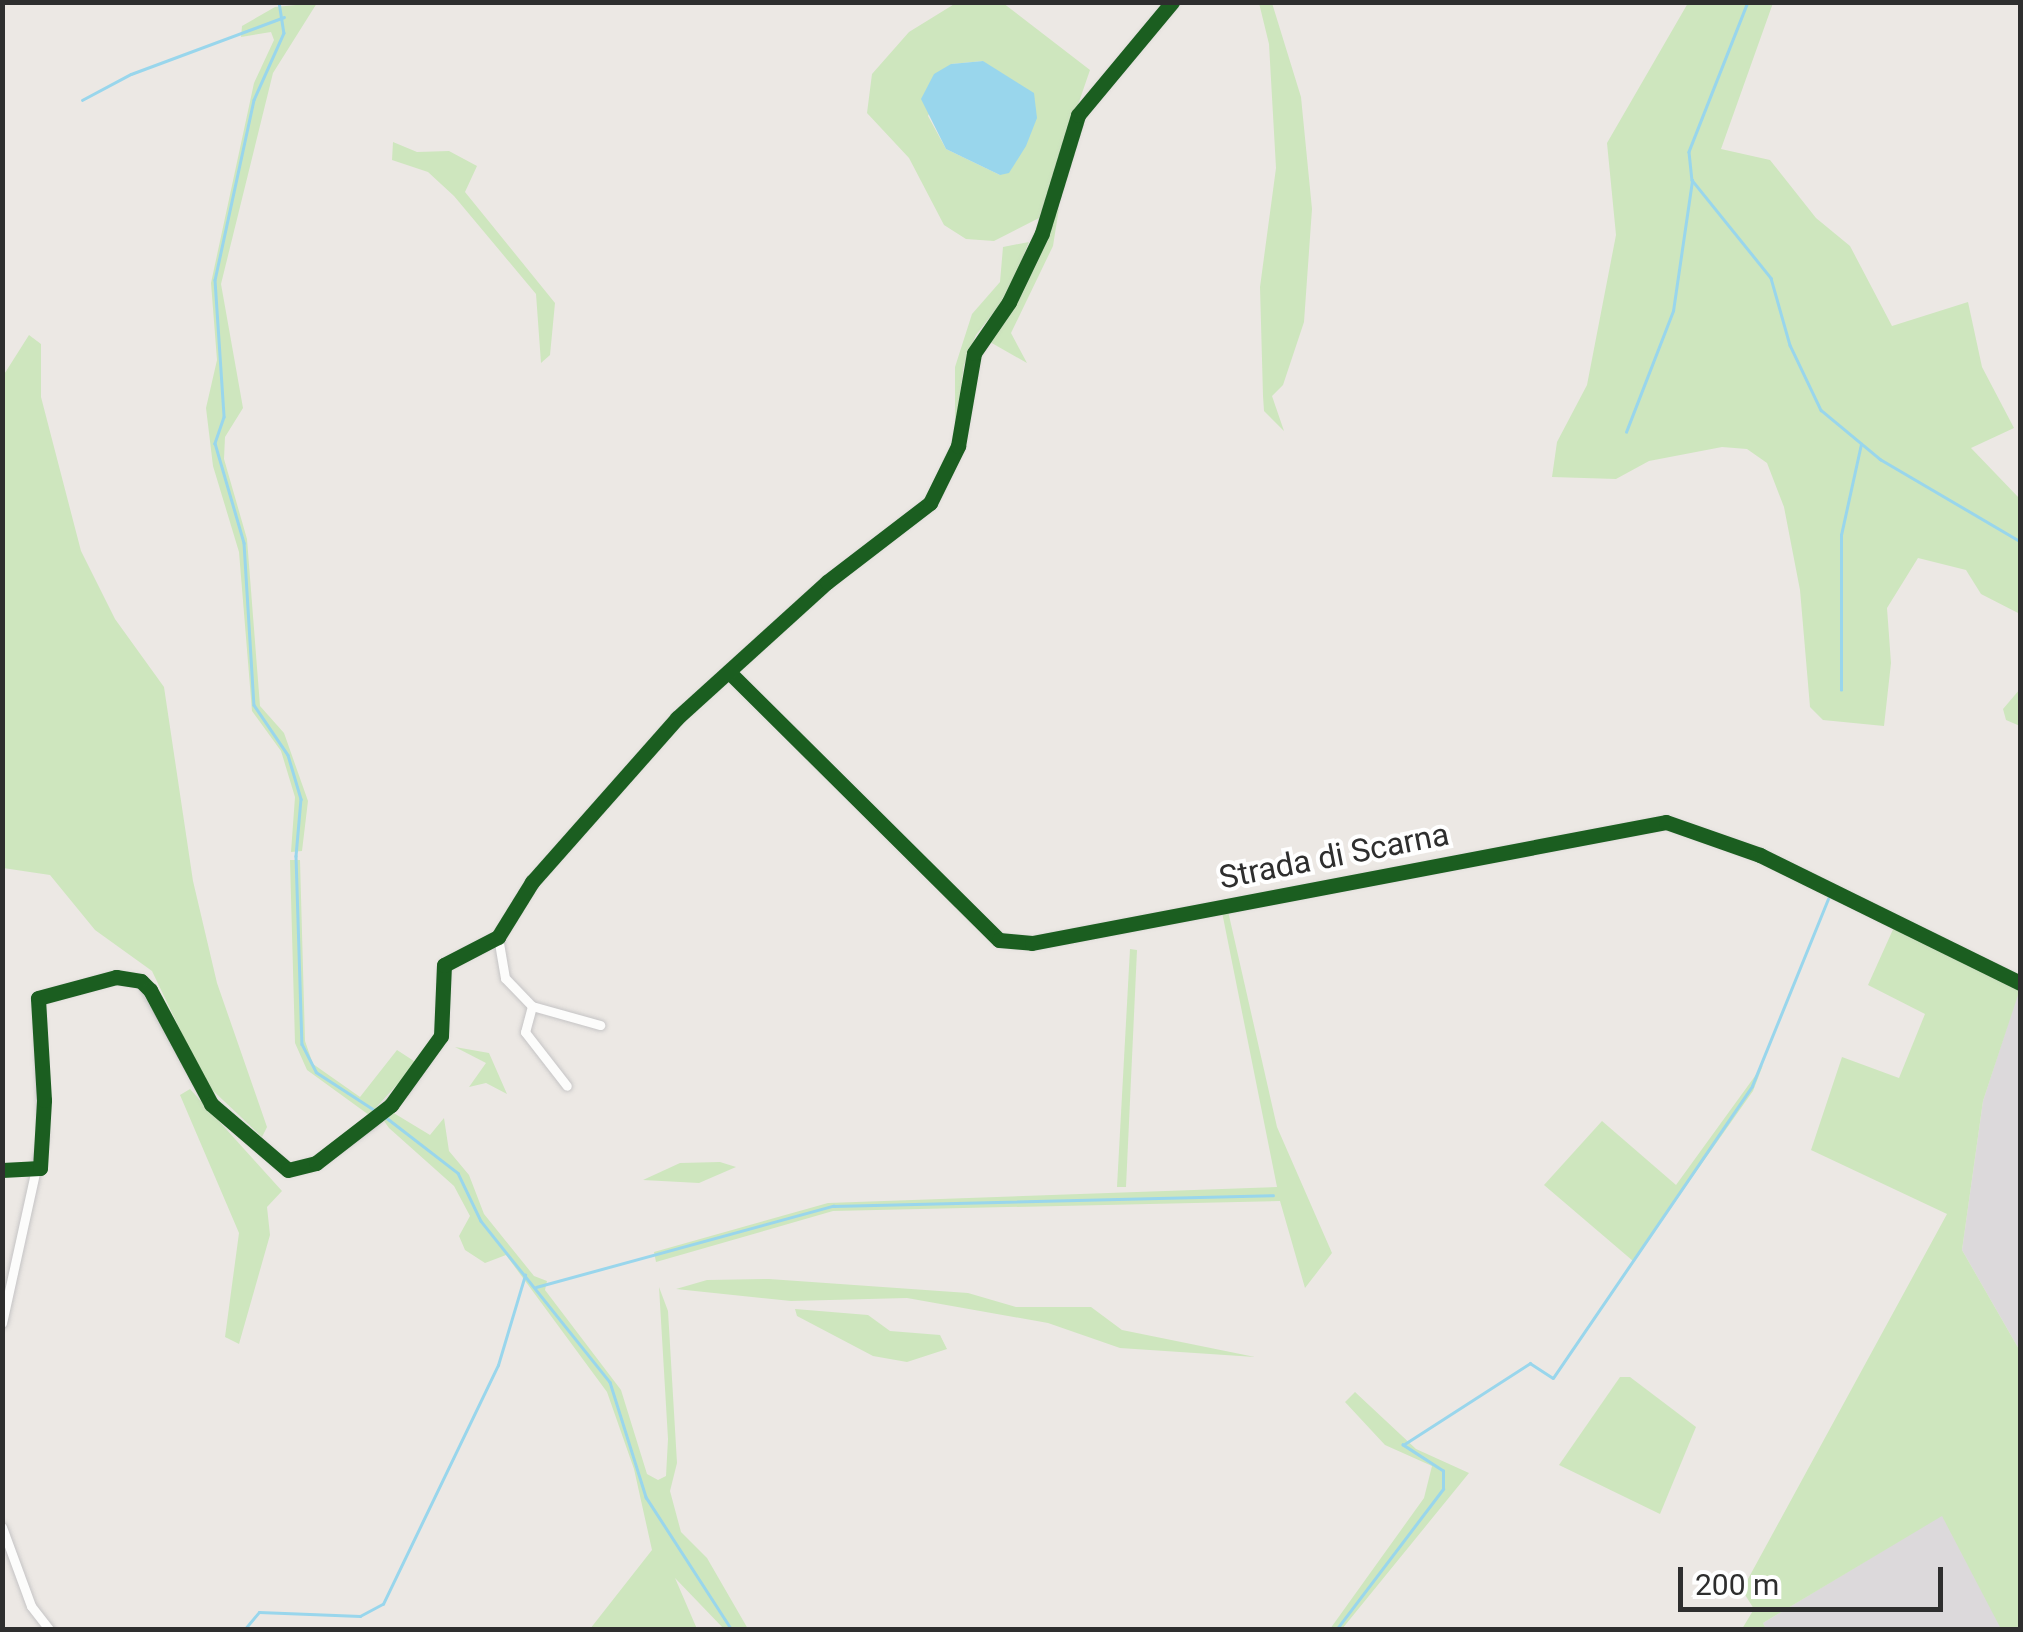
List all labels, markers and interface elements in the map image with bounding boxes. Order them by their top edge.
street label: Strada di Scarna [1216,815,1452,897]
scale bar [1683,1547,1948,1609]
text: 200 m [1695,1567,1779,1602]

